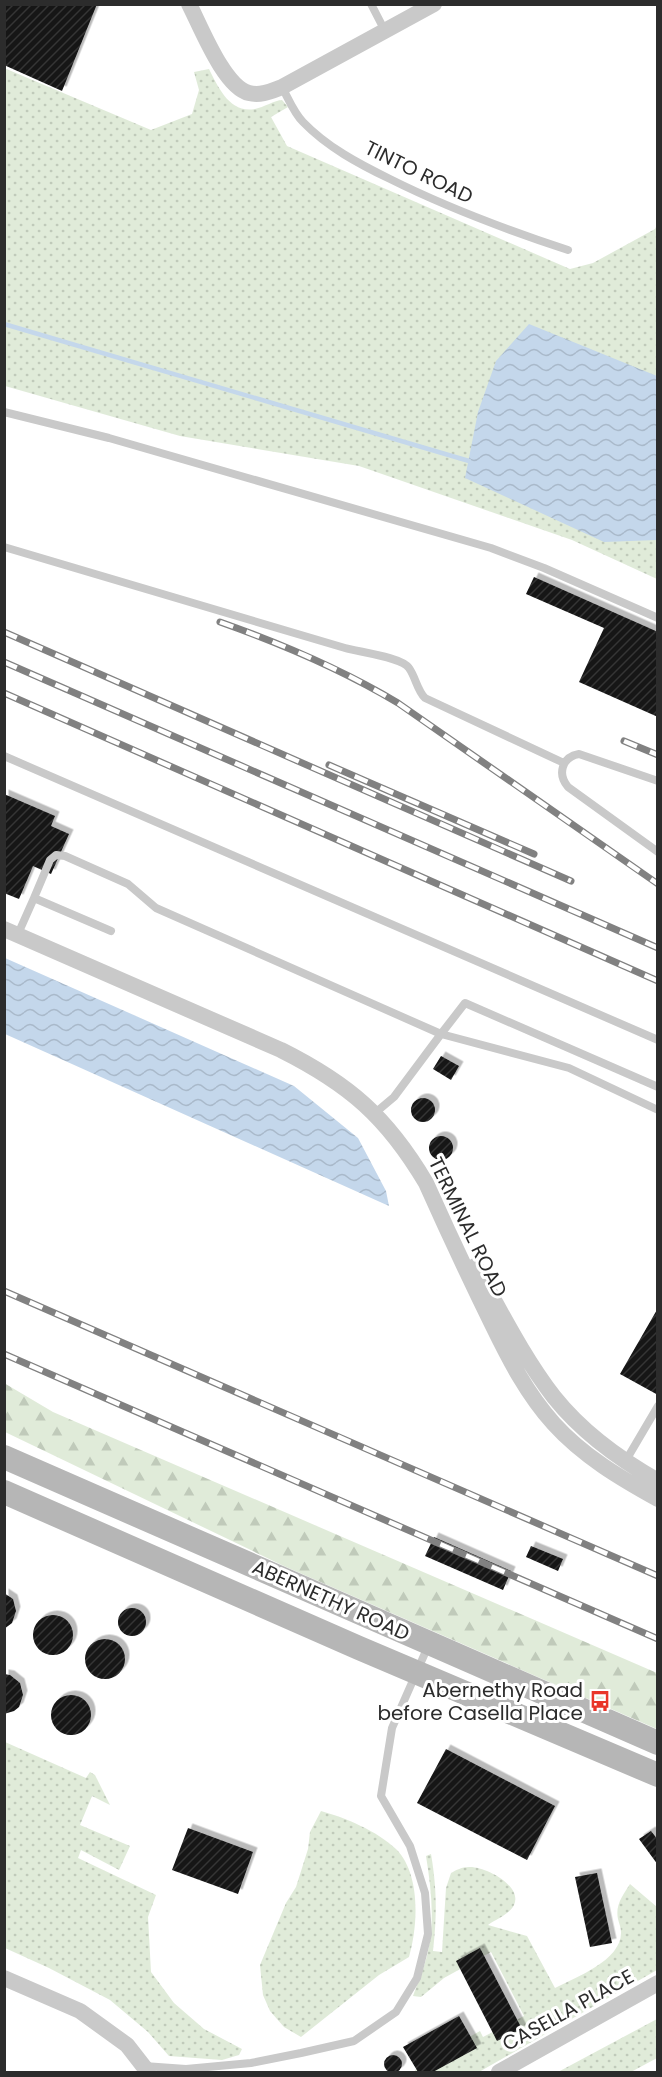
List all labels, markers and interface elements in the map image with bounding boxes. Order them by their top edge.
street label: TINTO ROAD [360,134,478,210]
street label: TERMINAL ROAD [422,1152,514,1302]
street label: ABERNETHY ROAD [248,1553,414,1647]
place label: Abernethy Road before Casella Place [377,1676,583,1727]
bus stop icon: Abernethy Road before Casella Place [588,1689,612,1713]
street label: CASELLA PLACE [497,1962,639,2058]

